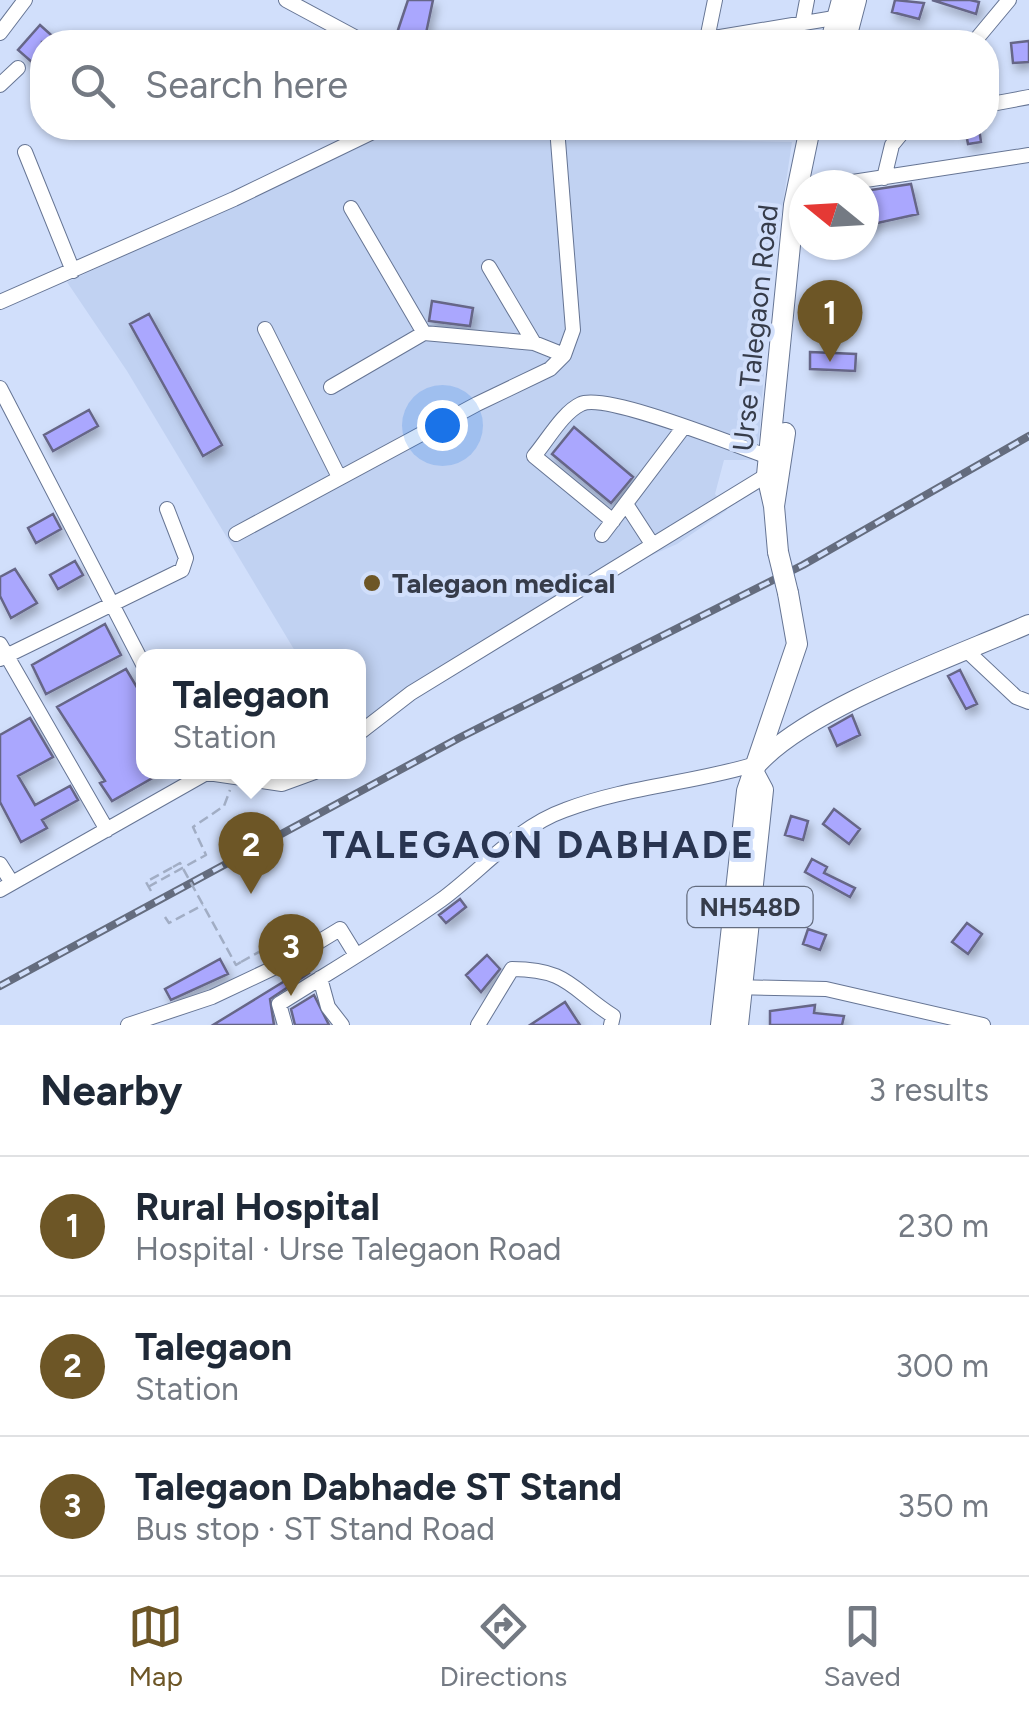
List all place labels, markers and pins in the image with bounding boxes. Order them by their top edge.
pin: 1 [798,280,862,362]
place label: Talegaon medical [392,566,615,600]
marker: Talegaon medical [361,572,383,594]
pin: 2 [218,812,284,894]
pin: 3 [258,914,324,996]

